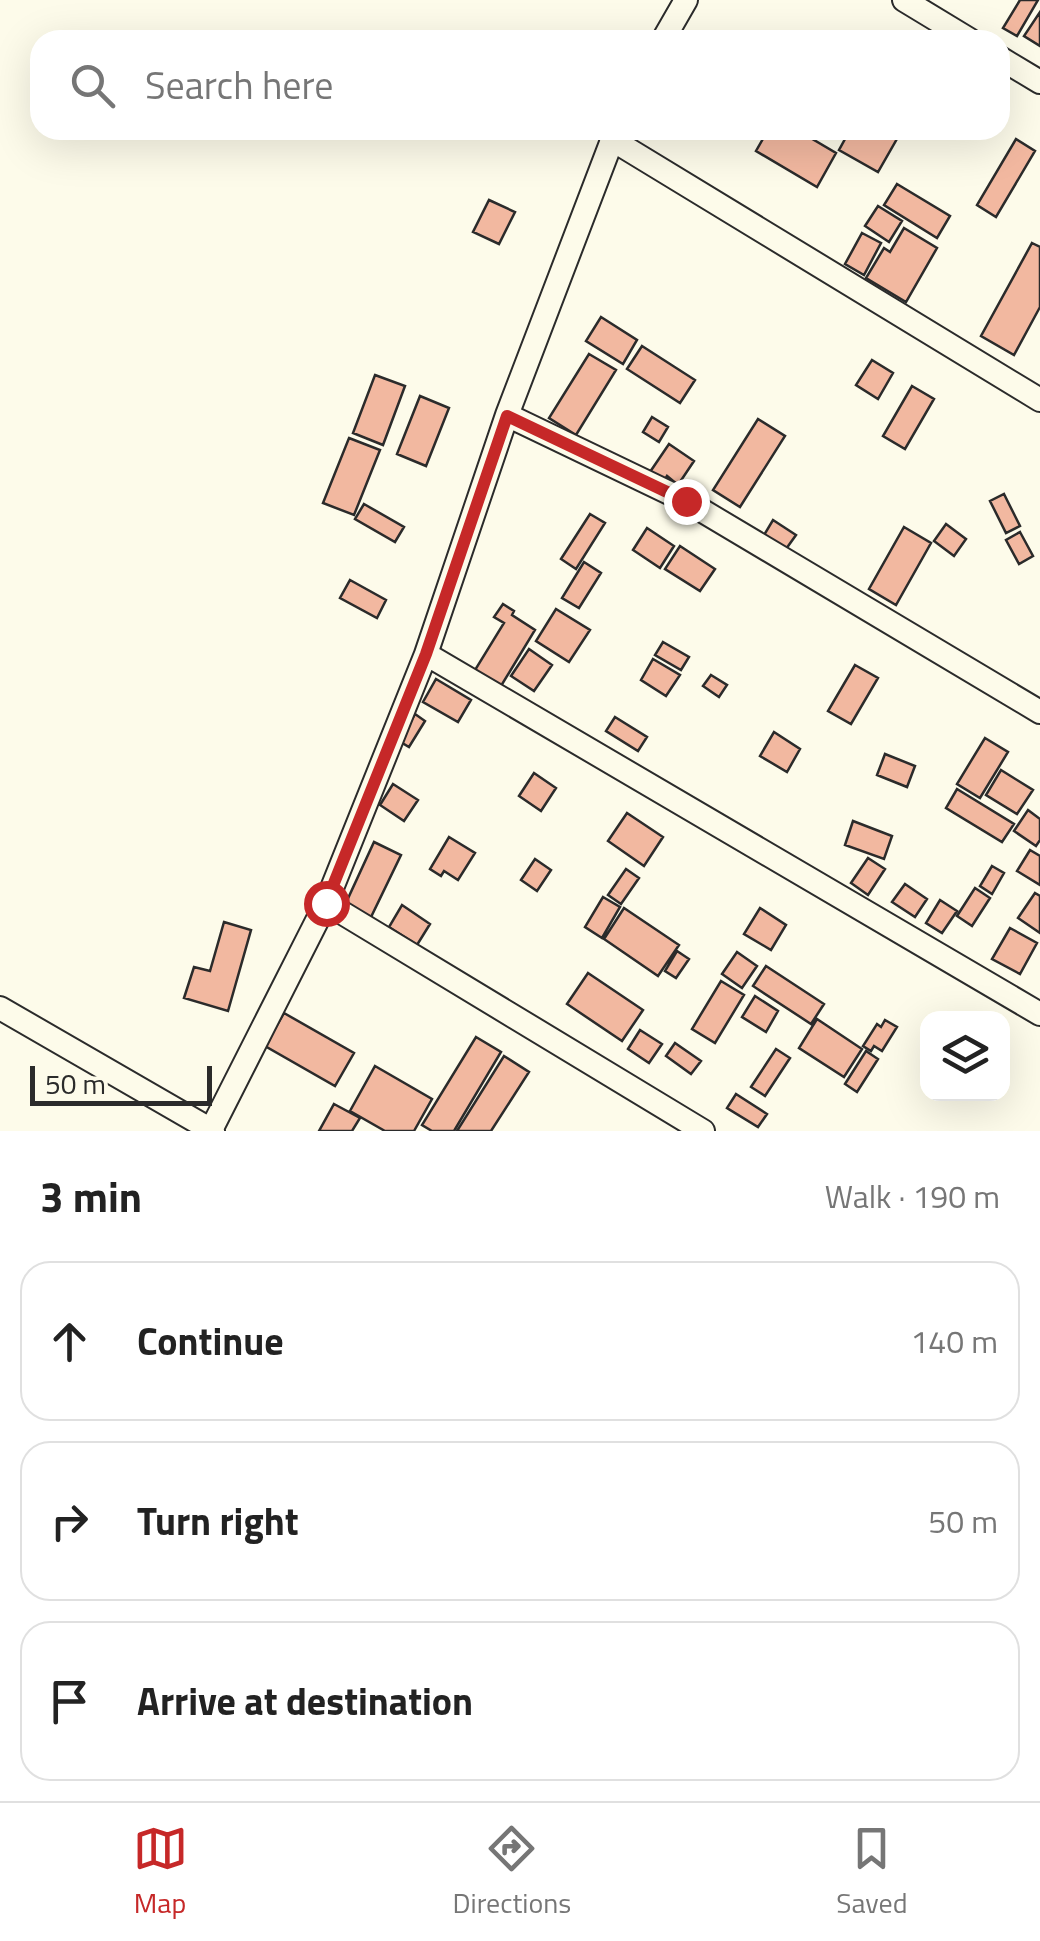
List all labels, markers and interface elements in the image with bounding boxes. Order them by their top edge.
search box [30,30,1010,140]
text: Search here [145,56,333,114]
icon: search [65,58,120,113]
route end [664,479,710,525]
route start [304,881,350,927]
map controls [920,1011,1010,1101]
button: layers [920,1011,1010,1101]
scale bar [30,1061,212,1106]
text: 50 m [45,1062,106,1105]
text: 3 min [40,1164,142,1228]
text: Walk · 190 m [825,1172,1000,1220]
text: Continue [137,1312,284,1370]
icon: ahead [42,1314,97,1369]
text: 140 m [910,1317,998,1365]
text: Turn right [137,1492,299,1550]
icon: right [42,1494,97,1549]
text: 50 m [928,1497,998,1545]
text: Arrive at destination [137,1672,473,1730]
icon: arrive [42,1674,97,1729]
tab: Map [133,1821,188,1924]
tab: Directions [453,1821,571,1924]
tab: Saved [836,1821,907,1924]

